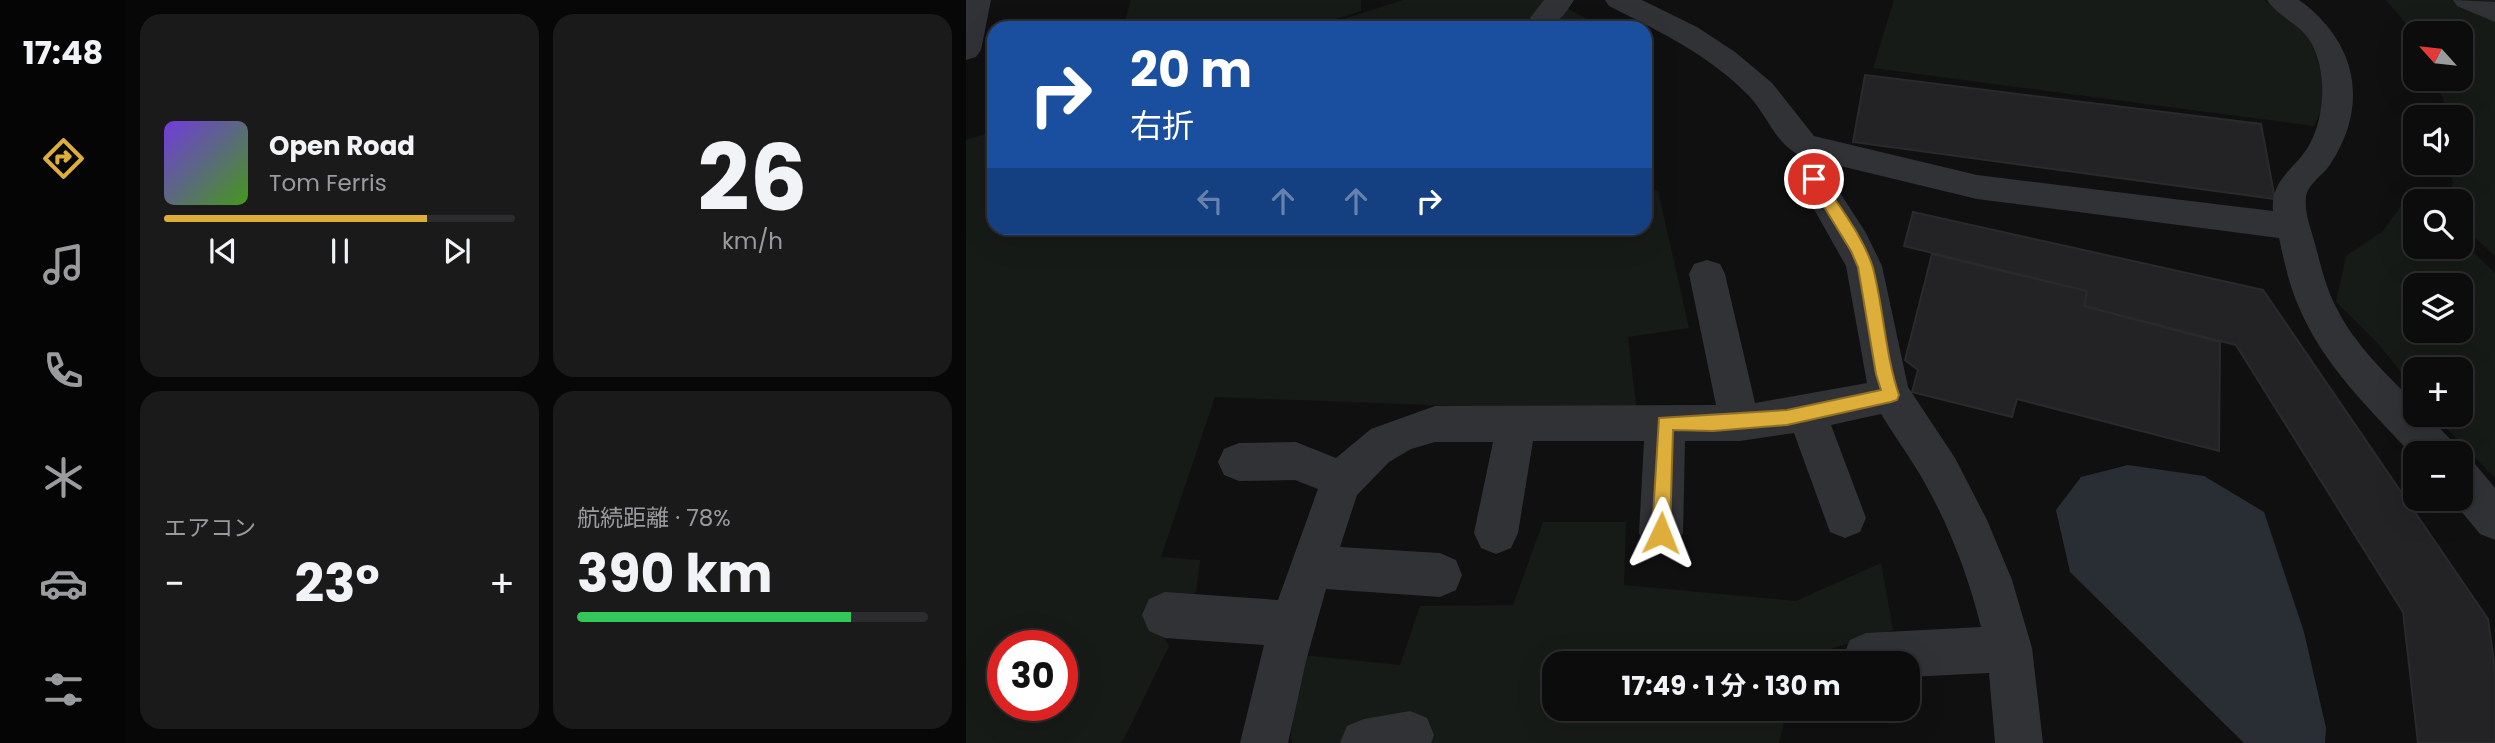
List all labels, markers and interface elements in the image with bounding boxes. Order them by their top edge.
north arrow [2403,21,2473,91]
map controls [2403,21,2473,511]
text: 17:48 [23,30,103,75]
text: 20 m [1130,36,1252,104]
icon: right [1015,49,1106,140]
text: 右折 [1130,103,1194,148]
button: sound [2403,105,2473,175]
text: 26 [698,114,807,242]
text: Open Road [269,128,415,164]
icon: directions [39,134,88,183]
pin [1784,149,1844,209]
icon: arrive [1795,160,1833,198]
text: Tom Ferris [269,167,387,199]
icon: left [1191,182,1229,220]
icon: ahead [1264,182,1302,220]
icon: ahead [1337,182,1375,220]
icon: right [1410,182,1448,220]
button: search [2403,189,2473,259]
text: km/h [722,225,783,257]
icon: previous [204,232,242,270]
icon: pause [321,232,359,270]
icon: next [438,232,476,270]
icon: music [39,240,88,289]
button: layers [2403,273,2473,343]
icon: phone [39,346,88,395]
button: + [2403,357,2473,427]
button: − [2403,441,2473,511]
icon: climate [39,453,88,502]
position arrow [1624,496,1698,570]
text: 航続距離 · 78% [577,502,731,534]
text: エアコン [164,512,256,544]
text: 390 km [577,537,773,610]
text: 23° [294,547,380,620]
text: − [164,557,185,610]
text: + [489,557,515,610]
icon: car [39,559,88,608]
speed limit sign: 30 [987,630,1078,721]
icon: filters [39,665,88,714]
text: 17:49 · 1 分 · 130 m [1621,668,1841,704]

